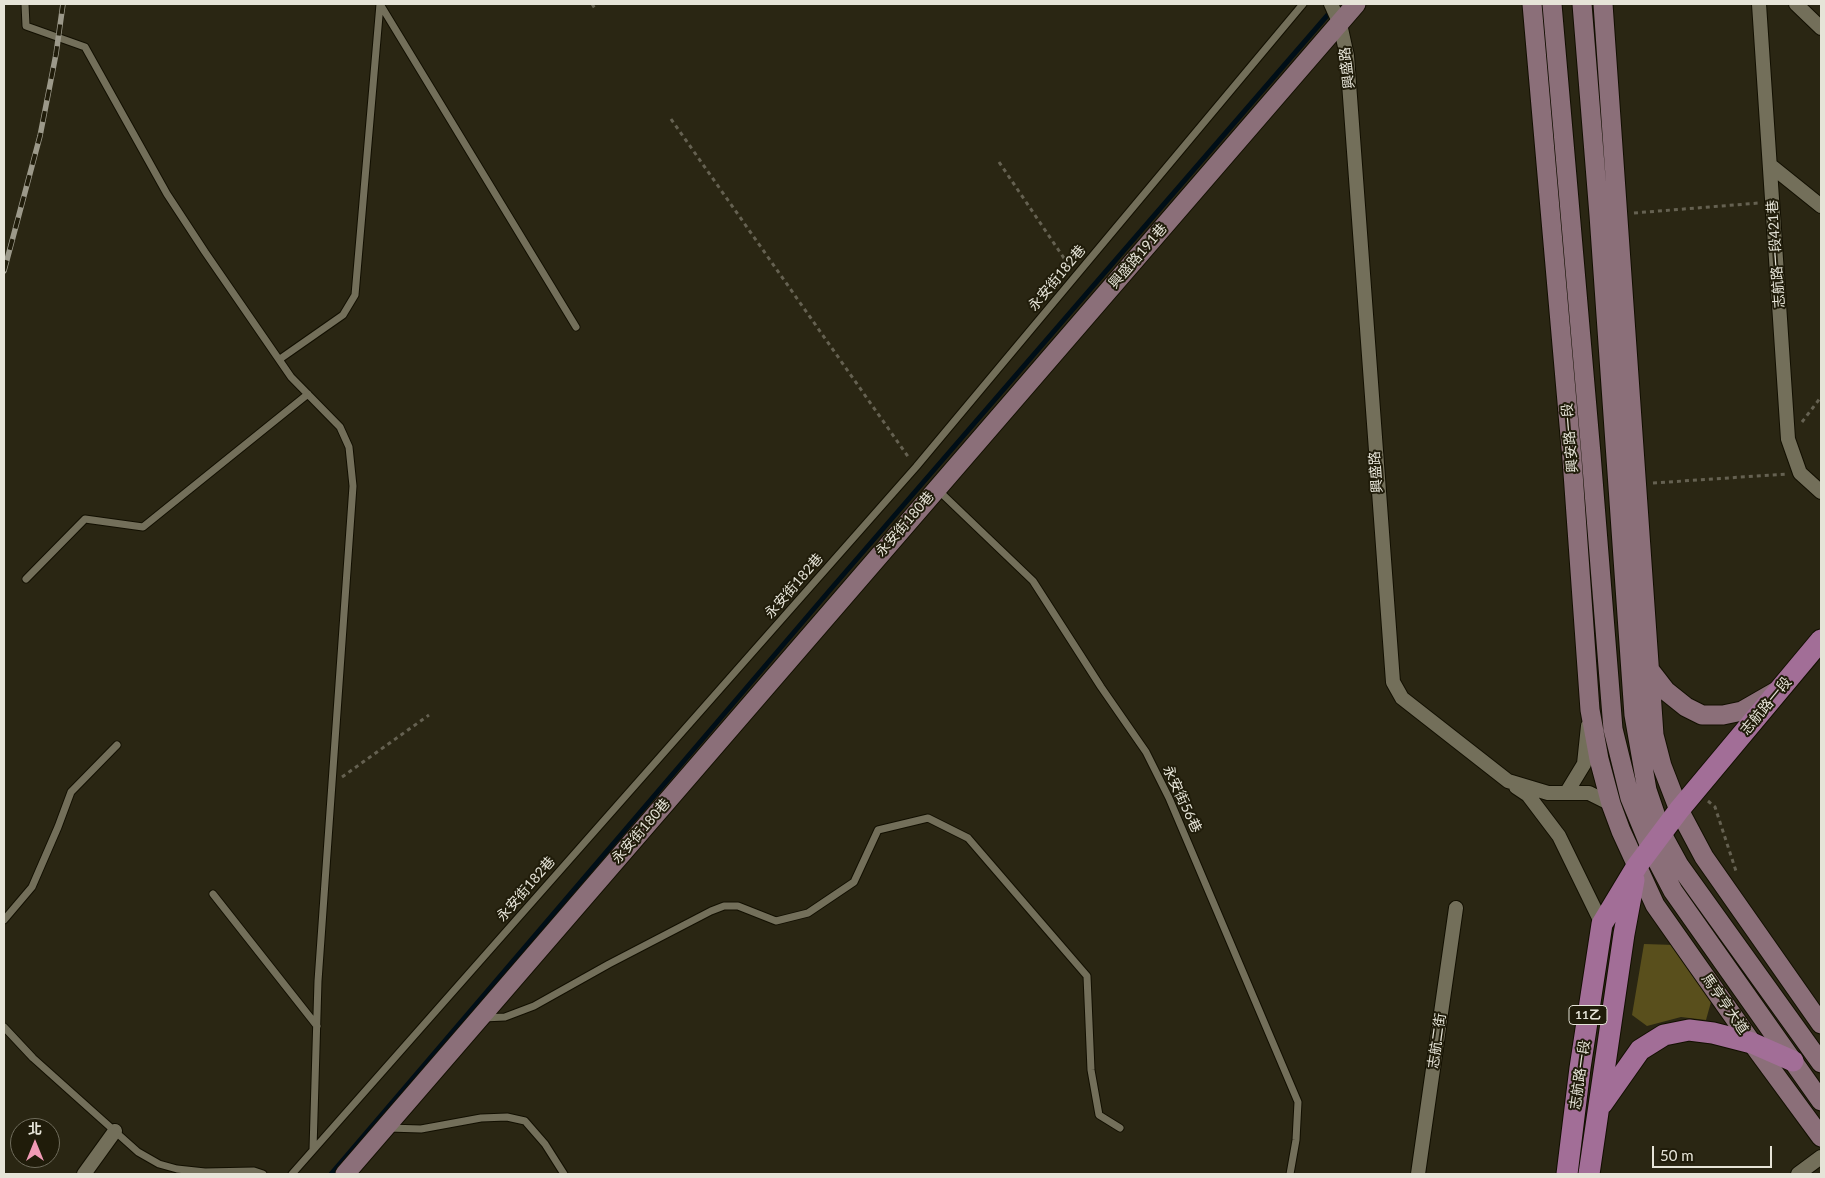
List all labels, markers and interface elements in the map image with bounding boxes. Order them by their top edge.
street label: 興盛路 [1336,46,1358,90]
street label: 志航路一段421巷 [1764,199,1788,309]
street label: 興盛路191巷 [1105,220,1171,292]
street label: 永安街182巷 [1025,242,1089,314]
street label: 興安路一段 [1559,402,1581,474]
street label: 興盛路 [1366,450,1386,494]
street label: 永安街180巷 [872,488,938,560]
street label: 永安街182巷 [761,550,827,622]
street label: 志航路一段 [1737,674,1795,738]
street label: 永安街56巷 [1159,763,1205,835]
street label: 永安街180巷 [608,795,674,867]
street label: 永安街182巷 [493,853,559,925]
street label: 馬亨亨大道 [1698,971,1752,1037]
road number: 11乙 [1569,1006,1607,1024]
street label: 志航二街 [1425,1012,1449,1070]
street label: 志航路一段 [1567,1039,1593,1111]
north arrow [10,1118,60,1168]
text: 北 [28,1120,42,1137]
scale bar [1655,1136,1775,1168]
text: 50 m [1660,1146,1694,1164]

